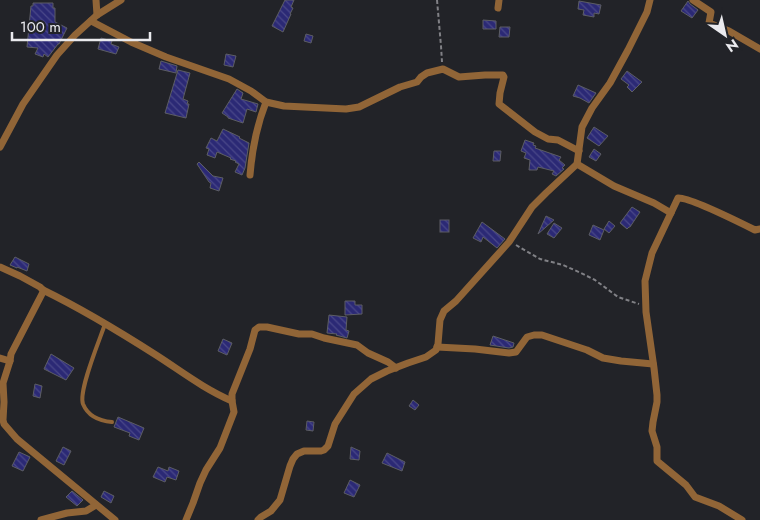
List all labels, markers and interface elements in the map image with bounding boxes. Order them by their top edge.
scale bar [12,10,150,42]
north arrow [700,10,750,60]
text: 100 m [20,16,61,38]
text: N [722,34,742,57]

